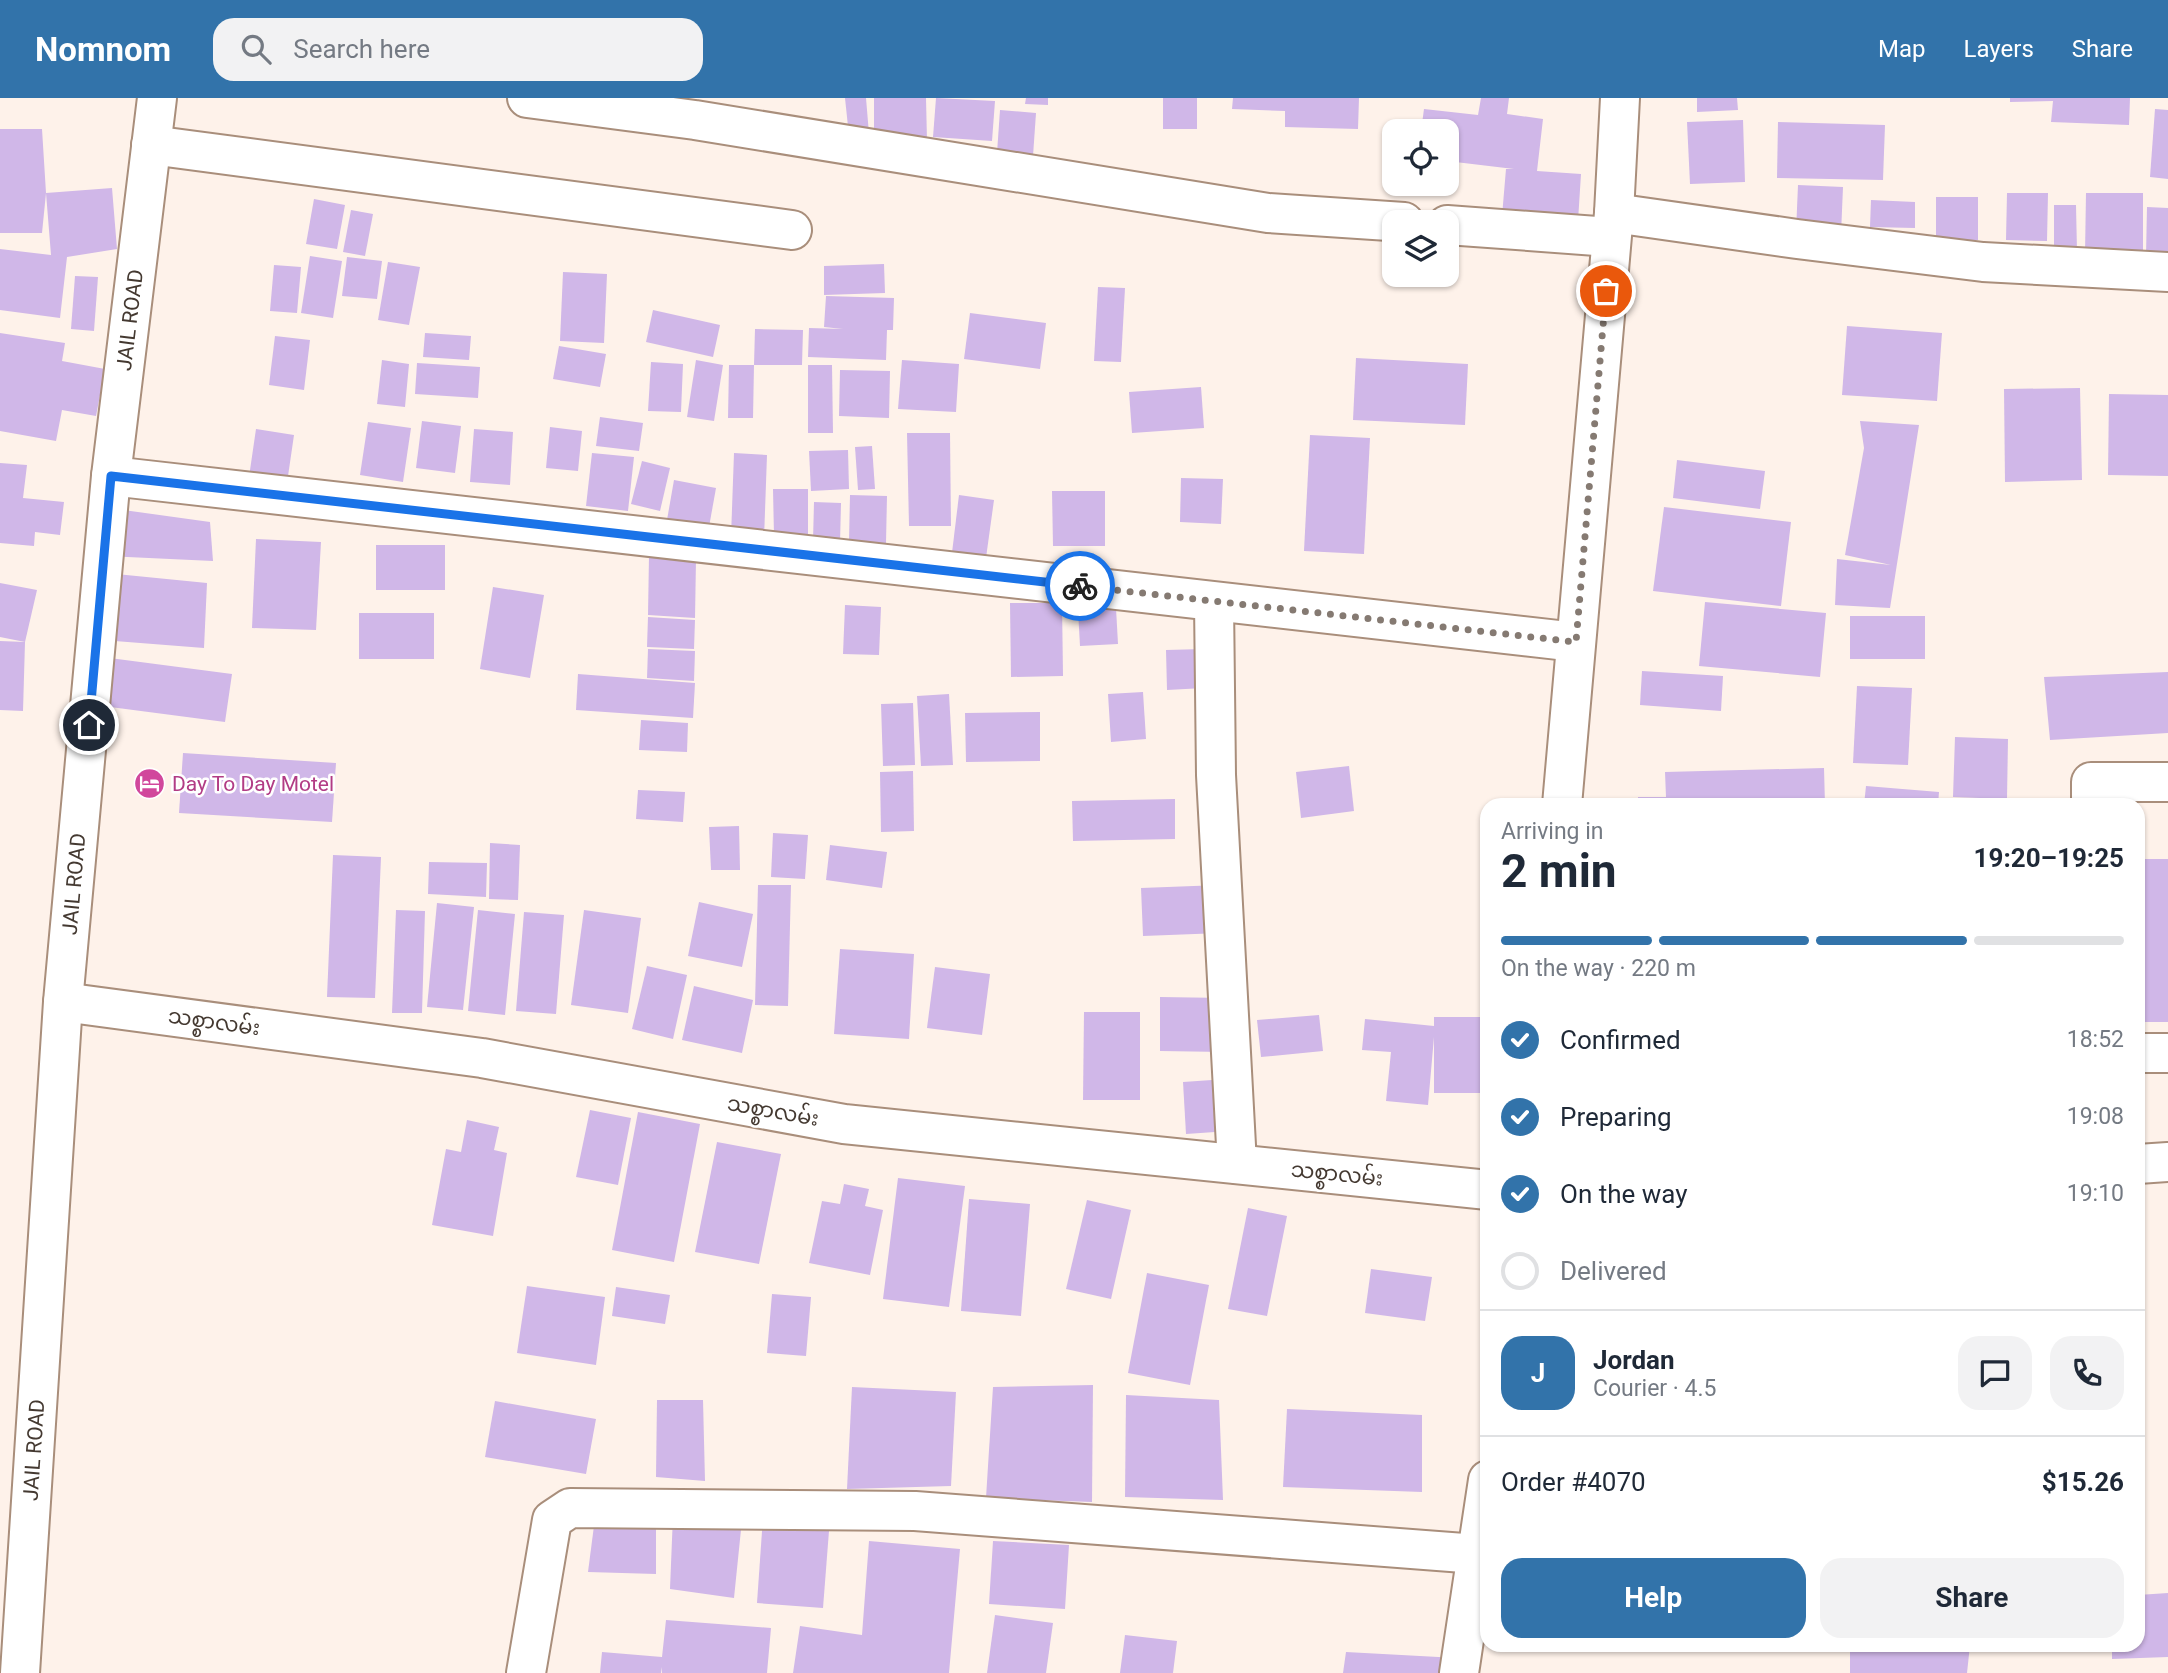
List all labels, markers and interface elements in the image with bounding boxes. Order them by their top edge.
search box [213,18,703,81]
text: Nomnom [35,30,171,69]
icon: search [237,30,275,68]
text: Search here [293,34,430,64]
text: Map [1878,35,1926,63]
text: Layers [1964,35,2034,63]
text: Share [2072,35,2133,63]
map controls [1382,119,1459,287]
button: locate [1382,119,1459,196]
button: layers [1382,210,1459,287]
pin [1576,261,1636,321]
street label: JAIL ROAD [112,268,148,372]
icon: bag [1587,272,1625,310]
courier [1045,551,1115,621]
icon: bike [1061,567,1099,605]
pin [59,695,119,755]
icon: home [70,706,108,744]
hotel icon: Day To Day Motel [132,767,166,801]
place label: Day To Day Motel [172,772,334,796]
text: Arriving in [1501,818,1604,845]
street label: JAIL ROAD [58,832,90,936]
text: 19:20–19:25 [1974,843,2124,873]
text: 2 min [1501,844,1617,898]
text: On the way · 220 m [1501,955,1696,982]
street label: သစ္စာလမ်း [166,1000,262,1046]
icon: check [1501,1021,1539,1059]
text: Confirmed [1560,1025,1681,1055]
text: 18:52 [2067,1026,2124,1053]
street label: သစ္စာလမ်း [724,1087,821,1136]
icon: check [1501,1098,1539,1136]
text: Preparing [1560,1102,1672,1132]
text: 19:08 [2067,1103,2124,1130]
street label: သစ္စာလမ်း [1289,1153,1385,1196]
icon: check [1501,1175,1539,1213]
text: On the way [1560,1179,1688,1209]
text: 19:10 [2067,1180,2124,1207]
text: Delivered [1560,1256,1667,1286]
button: chat [1958,1336,2032,1410]
button: phone [2050,1336,2124,1410]
text: Jordan [1593,1345,1675,1375]
text: J [1531,1358,1545,1388]
text: Courier · 4.5 [1593,1375,1716,1402]
street label: JAIL ROAD [18,1398,50,1502]
text: Order #4070 [1501,1467,1646,1497]
text: $15.26 [2042,1467,2124,1497]
button: Help [1501,1558,1806,1638]
button: Share [1820,1558,2124,1638]

